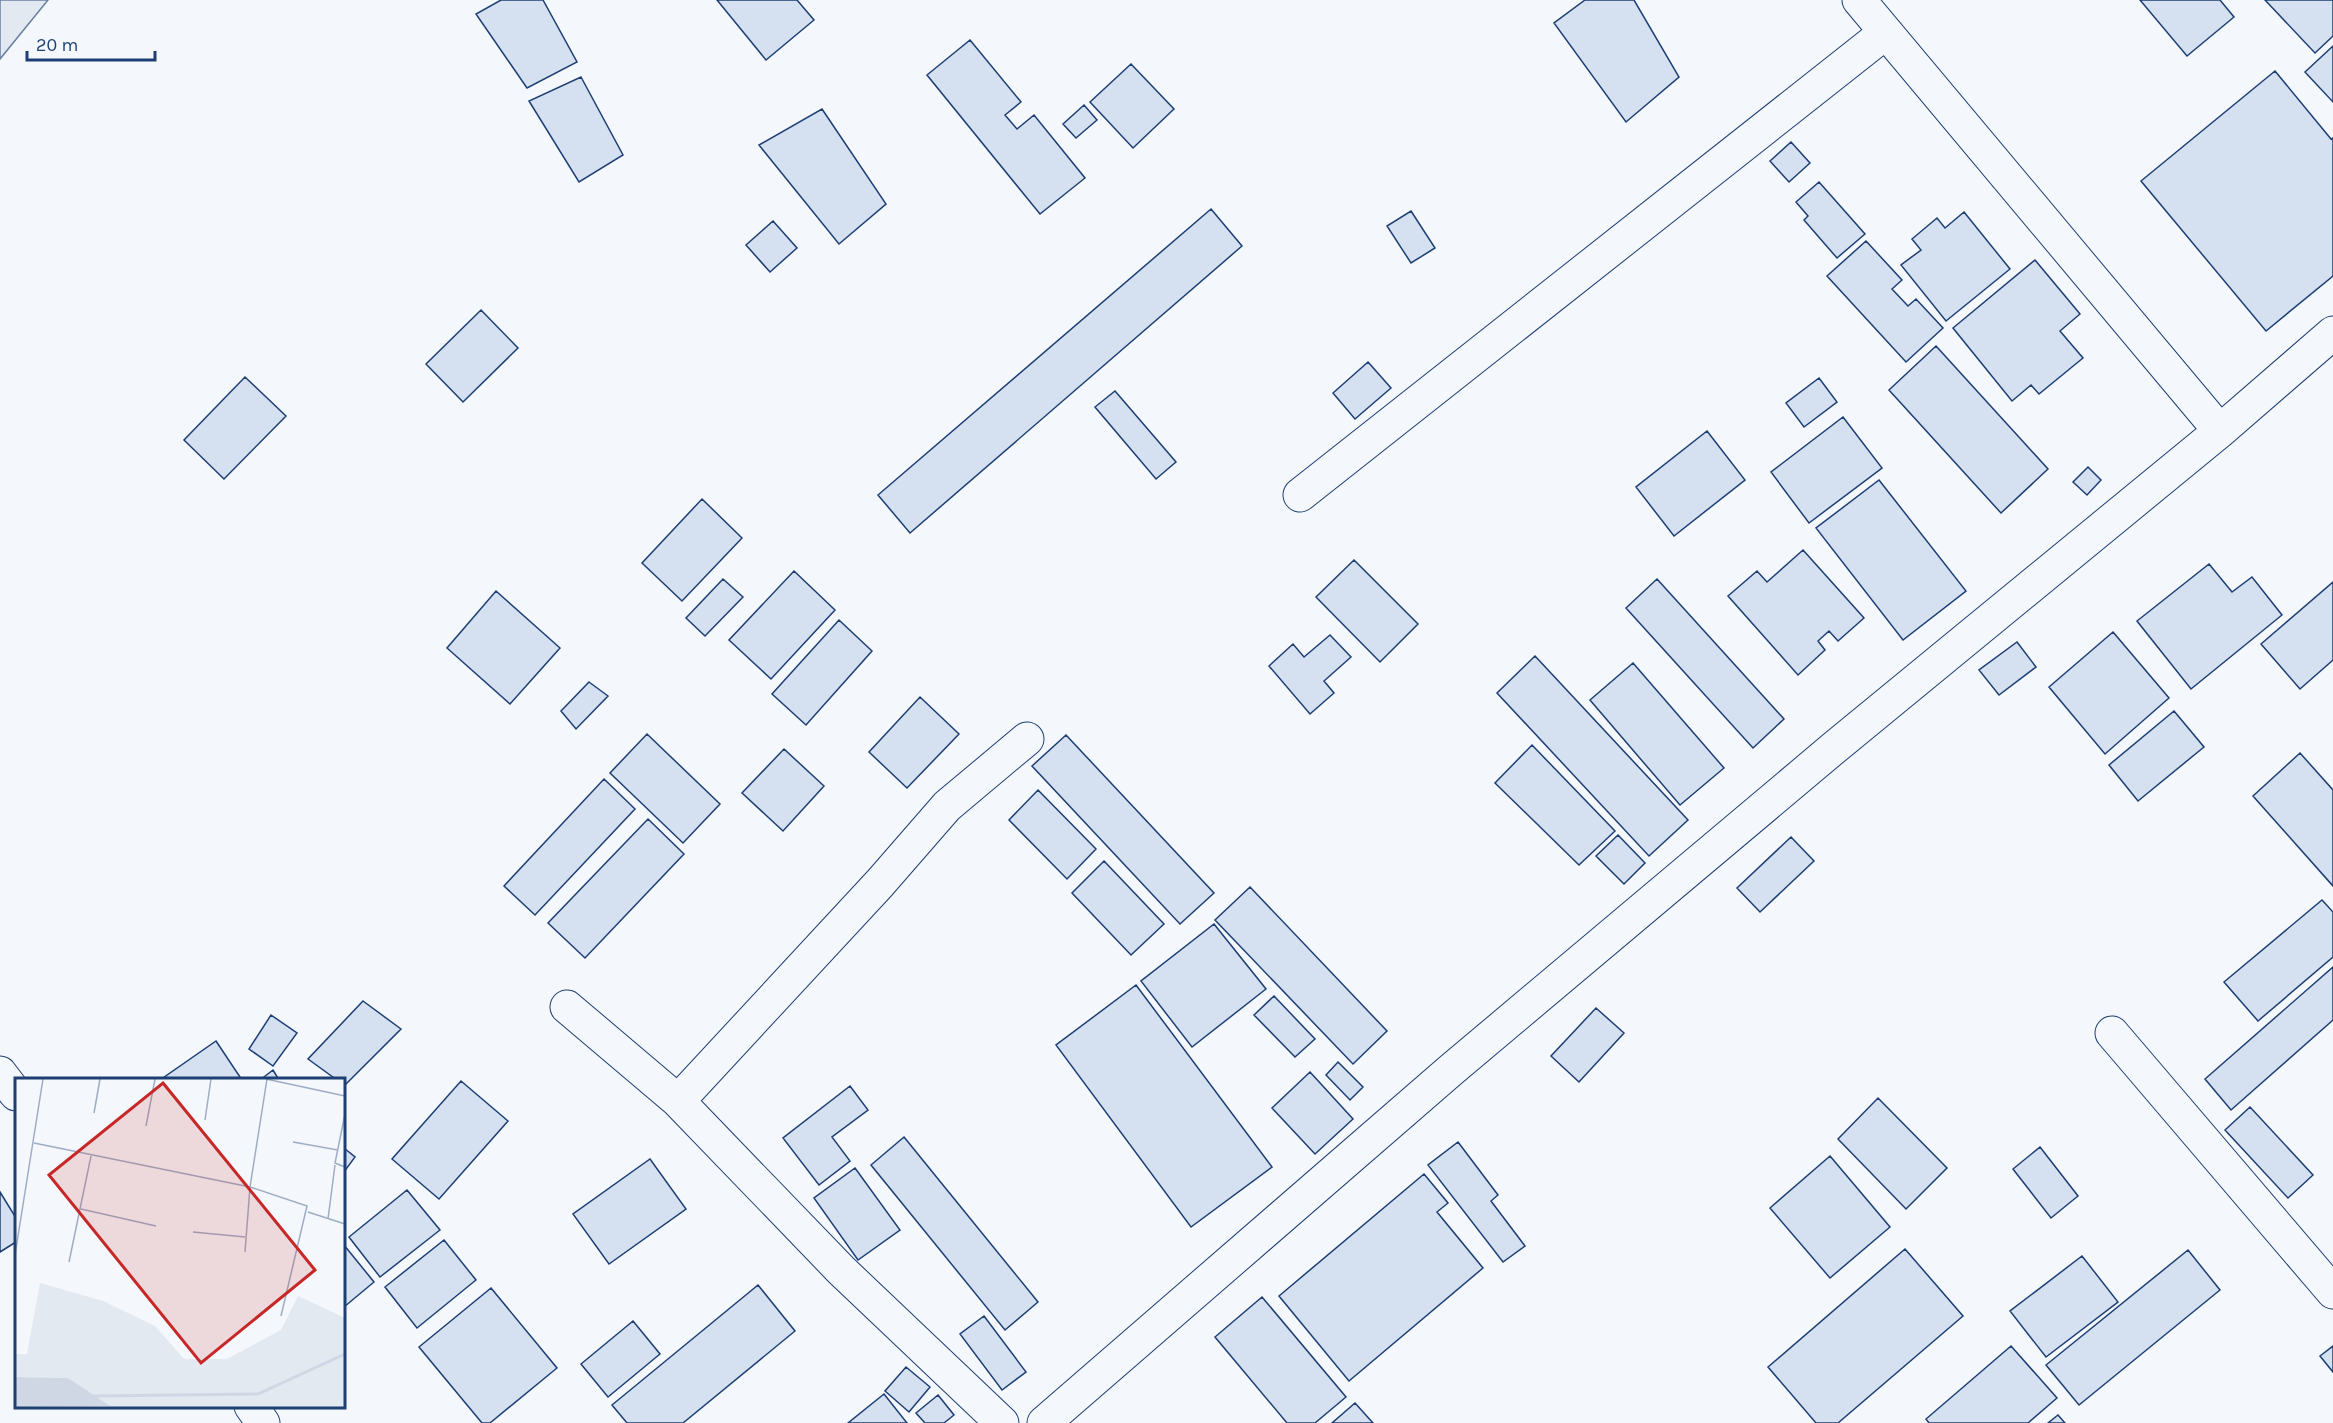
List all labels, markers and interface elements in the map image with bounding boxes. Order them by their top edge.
scale bar [27,24,154,62]
text: 20 m [36,34,78,56]
inset map [15,1078,345,1408]

